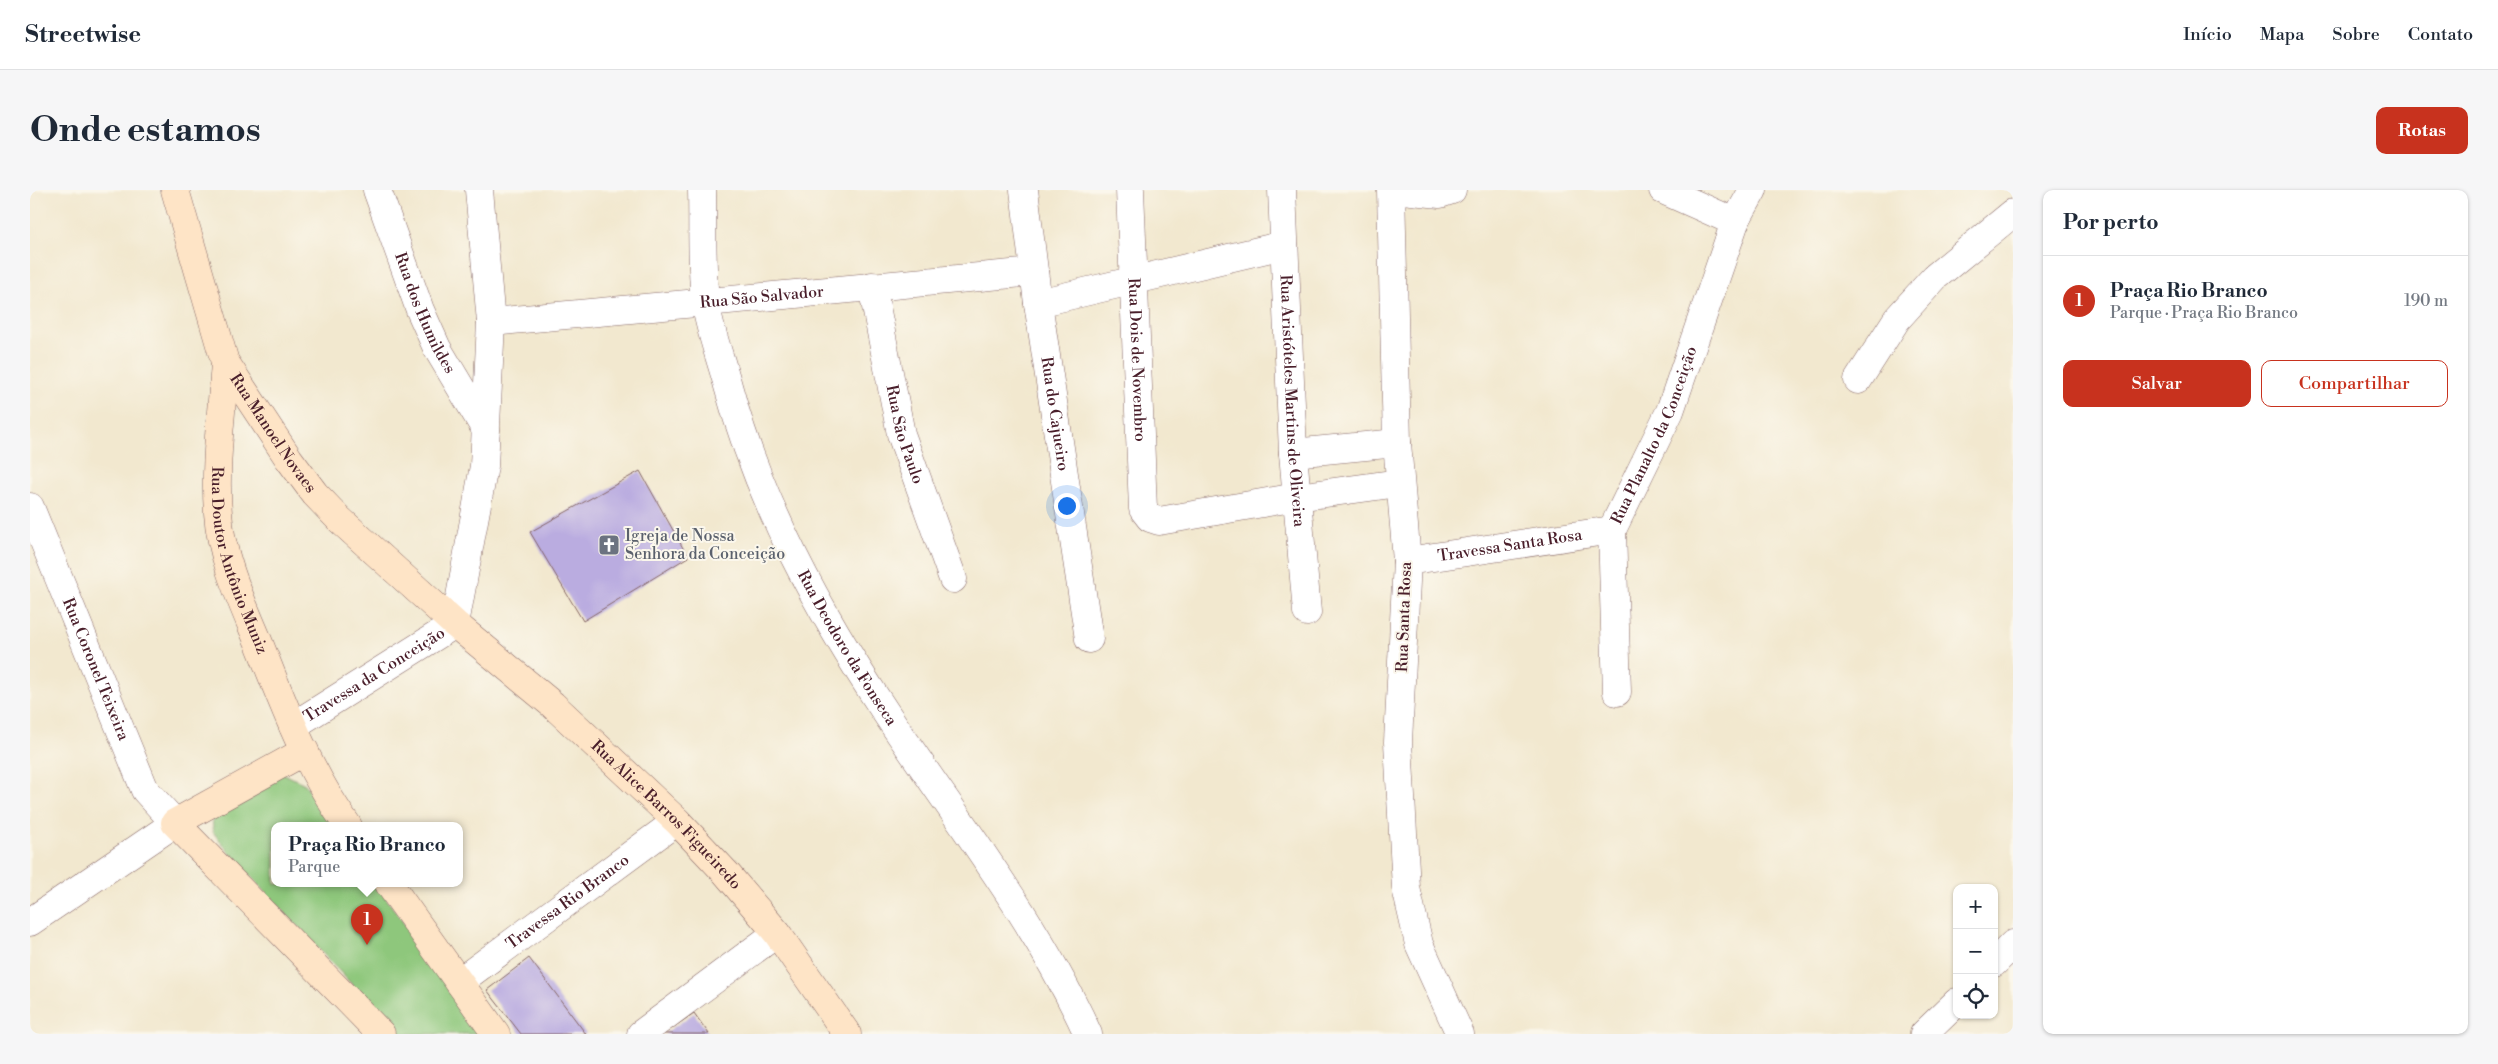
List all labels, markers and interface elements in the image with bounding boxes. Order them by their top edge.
text: Streetwise [25,20,141,50]
text: Início [2183,23,2232,46]
text: Mapa [2260,23,2304,46]
text: Sobre [2332,23,2380,46]
text: Contato [2408,23,2473,46]
button: Rotas [2376,107,2468,154]
text: Onde estamos [30,109,261,152]
text: Por perto [2063,210,2159,236]
street label: Rua dos Humildes [390,250,460,377]
street label: Rua Aristóteles Martins de Oliveira [1276,274,1310,529]
street label: Rua Dois de Novembro [1124,277,1150,442]
text: Praça Rio Branco [2110,279,2268,303]
street label: Rua São Salvador [699,281,825,313]
text: 1 [2075,291,2083,311]
text: 190 m [2404,291,2448,311]
text: Parque · Praça Rio Branco [2110,303,2298,323]
street label: Rua Planalto da Conceição [1606,344,1701,527]
street label: Rua do Cajueiro [1036,355,1073,472]
button: Salvar [2063,360,2251,407]
button: Compartilhar [2261,360,2448,407]
street label: Rua Manoel Novaes [225,370,321,497]
street label: Rua São Paulo [882,383,928,487]
street label: Rua Doutor Antônio Muniz [207,466,272,657]
your location [1054,493,1080,519]
street label: Travessa Santa Rosa [1436,525,1584,566]
place label: Igreja de Nossa Senhora da Conceição [625,526,785,564]
church icon: Igreja de Nossa Senhora da Conceição [597,533,621,557]
street label: Rua Santa Rosa [1392,560,1416,673]
street label: Rua Deodoro da Fonseca [793,567,902,730]
street label: Rua Coronel Teixeira [58,595,134,744]
street label: Travessa da Conceição [300,623,449,727]
street label: Rua Alice Barros Figueiredo [587,736,746,894]
popup [271,822,463,887]
text: Praça Rio Branco [288,833,446,857]
street label: Travessa Rio Branco [502,850,633,954]
text: Parque [288,857,340,877]
map controls [1953,884,1998,1019]
button: + [1953,884,1998,929]
pin: 1 [351,904,383,945]
button: − [1953,929,1998,974]
button: locate [1953,974,1998,1019]

